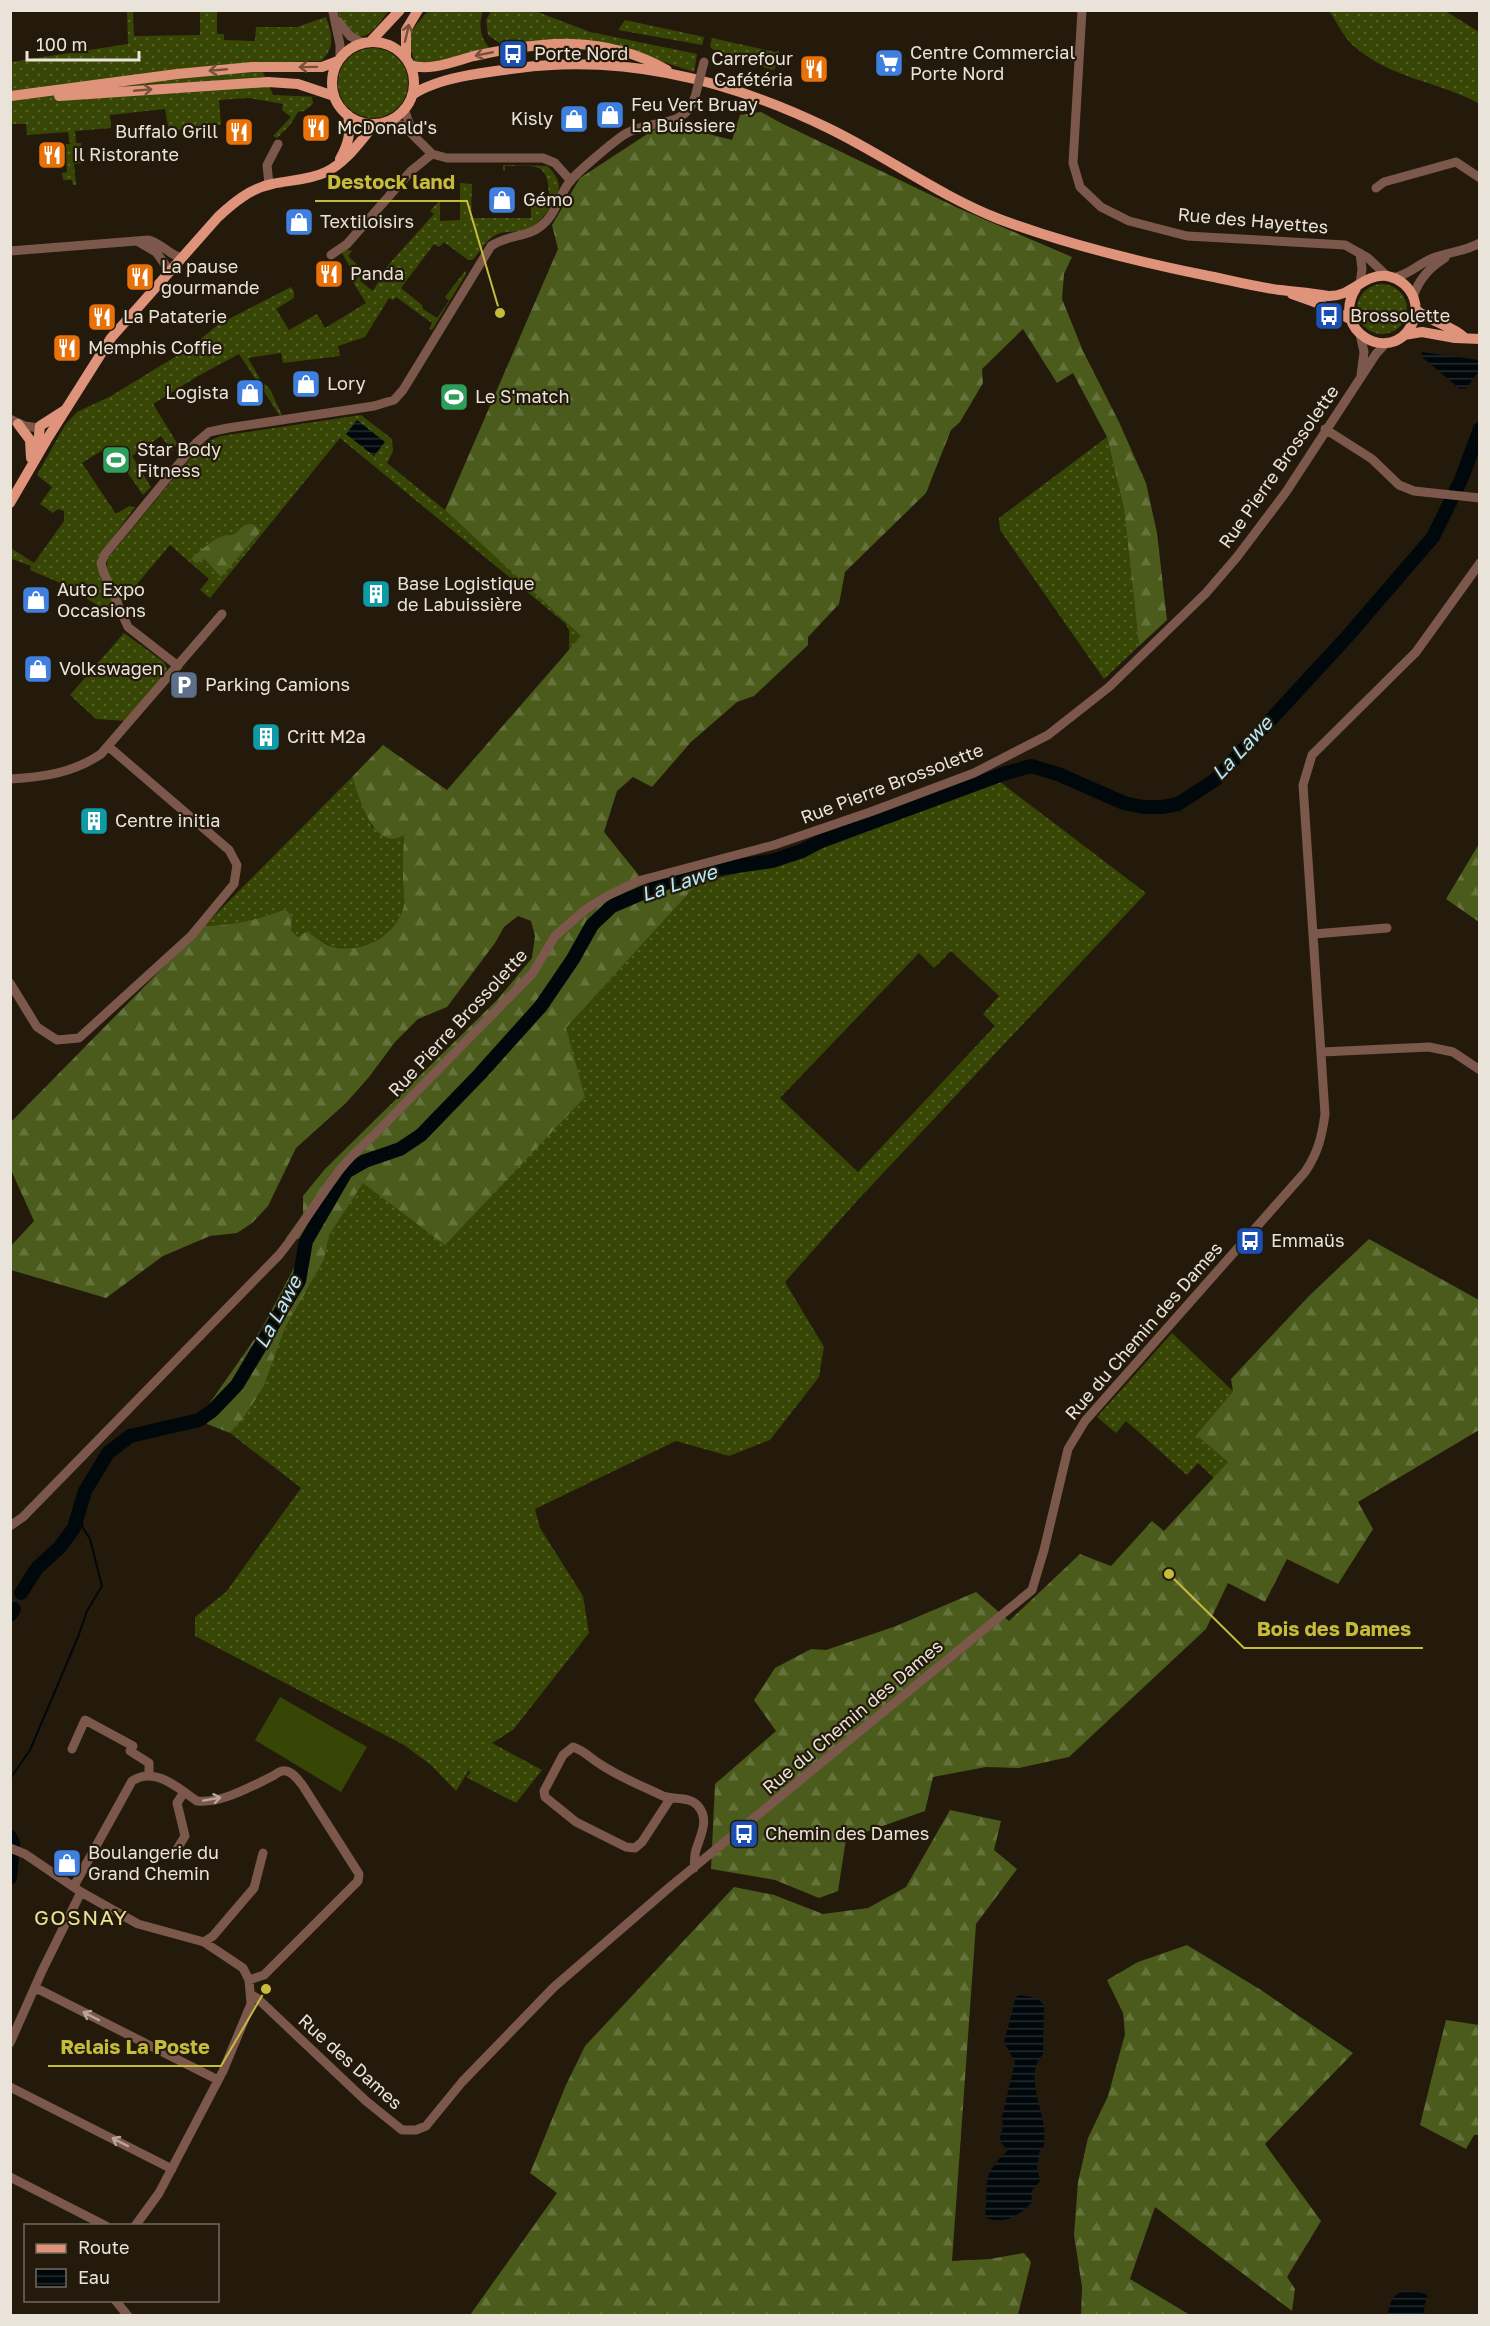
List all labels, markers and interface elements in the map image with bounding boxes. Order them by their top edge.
scale bar [27,24,140,62]
one-way arrow [401,24,413,43]
text: 100 m [36,33,87,55]
bus stop icon: Porte Nord [497,38,529,70]
place label: Centre Commercial Porte Nord [910,41,1076,84]
place label: Porte Nord [534,42,628,64]
place label: Carrefour Cafétéria [711,47,793,90]
supermarket icon: Centre Commercial Porte Nord [873,47,905,79]
one-way arrow [475,49,494,60]
restaurant icon: Carrefour Cafétéria [798,53,830,85]
one-way arrow [298,62,318,73]
one-way arrow [209,65,228,76]
one-way arrow [133,84,153,95]
place label: Feu Vert Bruay La Buissiere [631,93,758,136]
shop icon: Feu Vert Bruay La Buissiere [594,99,626,131]
shop icon: Kisly [558,103,590,135]
place label: Kisly [511,107,553,129]
restaurant icon: McDonald's [300,112,332,144]
restaurant icon: Buffalo Grill [223,116,255,148]
place label: McDonald's [337,116,437,138]
place label: Buffalo Grill [115,120,218,142]
restaurant icon: Il Ristorante [36,139,68,171]
place label: Il Ristorante [73,143,179,165]
callout: Destock land [315,163,467,201]
text: Destock land [327,169,455,193]
shop icon: Gémo [486,184,518,216]
place label: Gémo [523,188,573,210]
street label: Rue des Hayettes [1177,202,1329,238]
shop icon: Textiloisirs [283,206,315,238]
place label: Textiloisirs [320,210,414,232]
place label: La pause gourmande [161,255,259,298]
restaurant icon: Panda [313,258,345,290]
restaurant icon: La pause gourmande [124,261,156,293]
place label: Panda [350,262,404,284]
bus stop icon: Brossolette [1313,300,1345,332]
restaurant icon: La Pataterie [86,301,118,333]
place label: Brossolette [1350,304,1450,326]
place label: La Pataterie [123,305,227,327]
restaurant icon: Memphis Coffie [51,332,83,364]
place label: Memphis Coffie [88,336,222,358]
shop icon: Lory [290,368,322,400]
place label: Lory [327,372,366,394]
shop icon: Logista [234,377,266,409]
place label: Logista [165,381,229,403]
sports icon: Le S'match [438,381,470,413]
street label: Rue Pierre Brossolette [1214,381,1343,552]
place label: Le S'match [475,385,570,407]
place label: Star Body Fitness [137,438,221,481]
sports icon: Star Body Fitness [100,444,132,476]
place label: Base Logistique de Labuissière [397,572,534,615]
place label: Auto Expo Occasions [57,578,146,621]
building icon: Base Logistique de Labuissière [360,578,392,610]
shop icon: Auto Expo Occasions [20,584,52,616]
shop icon: Volkswagen [22,653,54,685]
place label: Volkswagen [59,657,163,679]
parking icon: Parking Camions [168,669,200,701]
place label: Parking Camions [205,673,350,695]
water label: La Lawe [1206,710,1278,784]
building icon: Critt M2a [250,721,282,753]
place label: Critt M2a [287,725,366,747]
street label: Rue Pierre Brossolette [797,738,986,828]
building icon: Centre initia [78,805,110,837]
place label: Centre initia [115,809,220,831]
water label: La Lawe [638,858,721,906]
street label: Rue Pierre Brossolette [383,944,531,1101]
bus stop icon: Emmaüs [1234,1225,1266,1257]
place label: Emmaüs [1271,1229,1344,1251]
street label: Rue du Chemin des Dames [1060,1237,1226,1424]
water label: La Lawe [248,1270,307,1352]
callout: Bois des Dames [1244,1610,1423,1648]
text: Bois des Dames [1257,1616,1411,1640]
street label: Rue du Chemin des Dames [758,1634,947,1798]
one-way arrow [201,1794,221,1805]
bus stop icon: Chemin des Dames [728,1818,760,1850]
place label: Chemin des Dames [765,1822,929,1844]
place label: Boulangerie du Grand Chemin [88,1841,219,1884]
shop icon: Boulangerie du Grand Chemin [51,1847,83,1879]
district label: GOSNAY [34,1904,128,1930]
one-way arrow [82,2009,100,2021]
street label: Rue des Dames [294,2009,407,2114]
callout: Relais La Poste [48,2028,221,2066]
text: Relais La Poste [60,2034,210,2058]
one-way arrow [111,2136,129,2148]
legend [24,2224,219,2302]
text: Route [78,2236,129,2258]
text: Eau [78,2266,110,2288]

